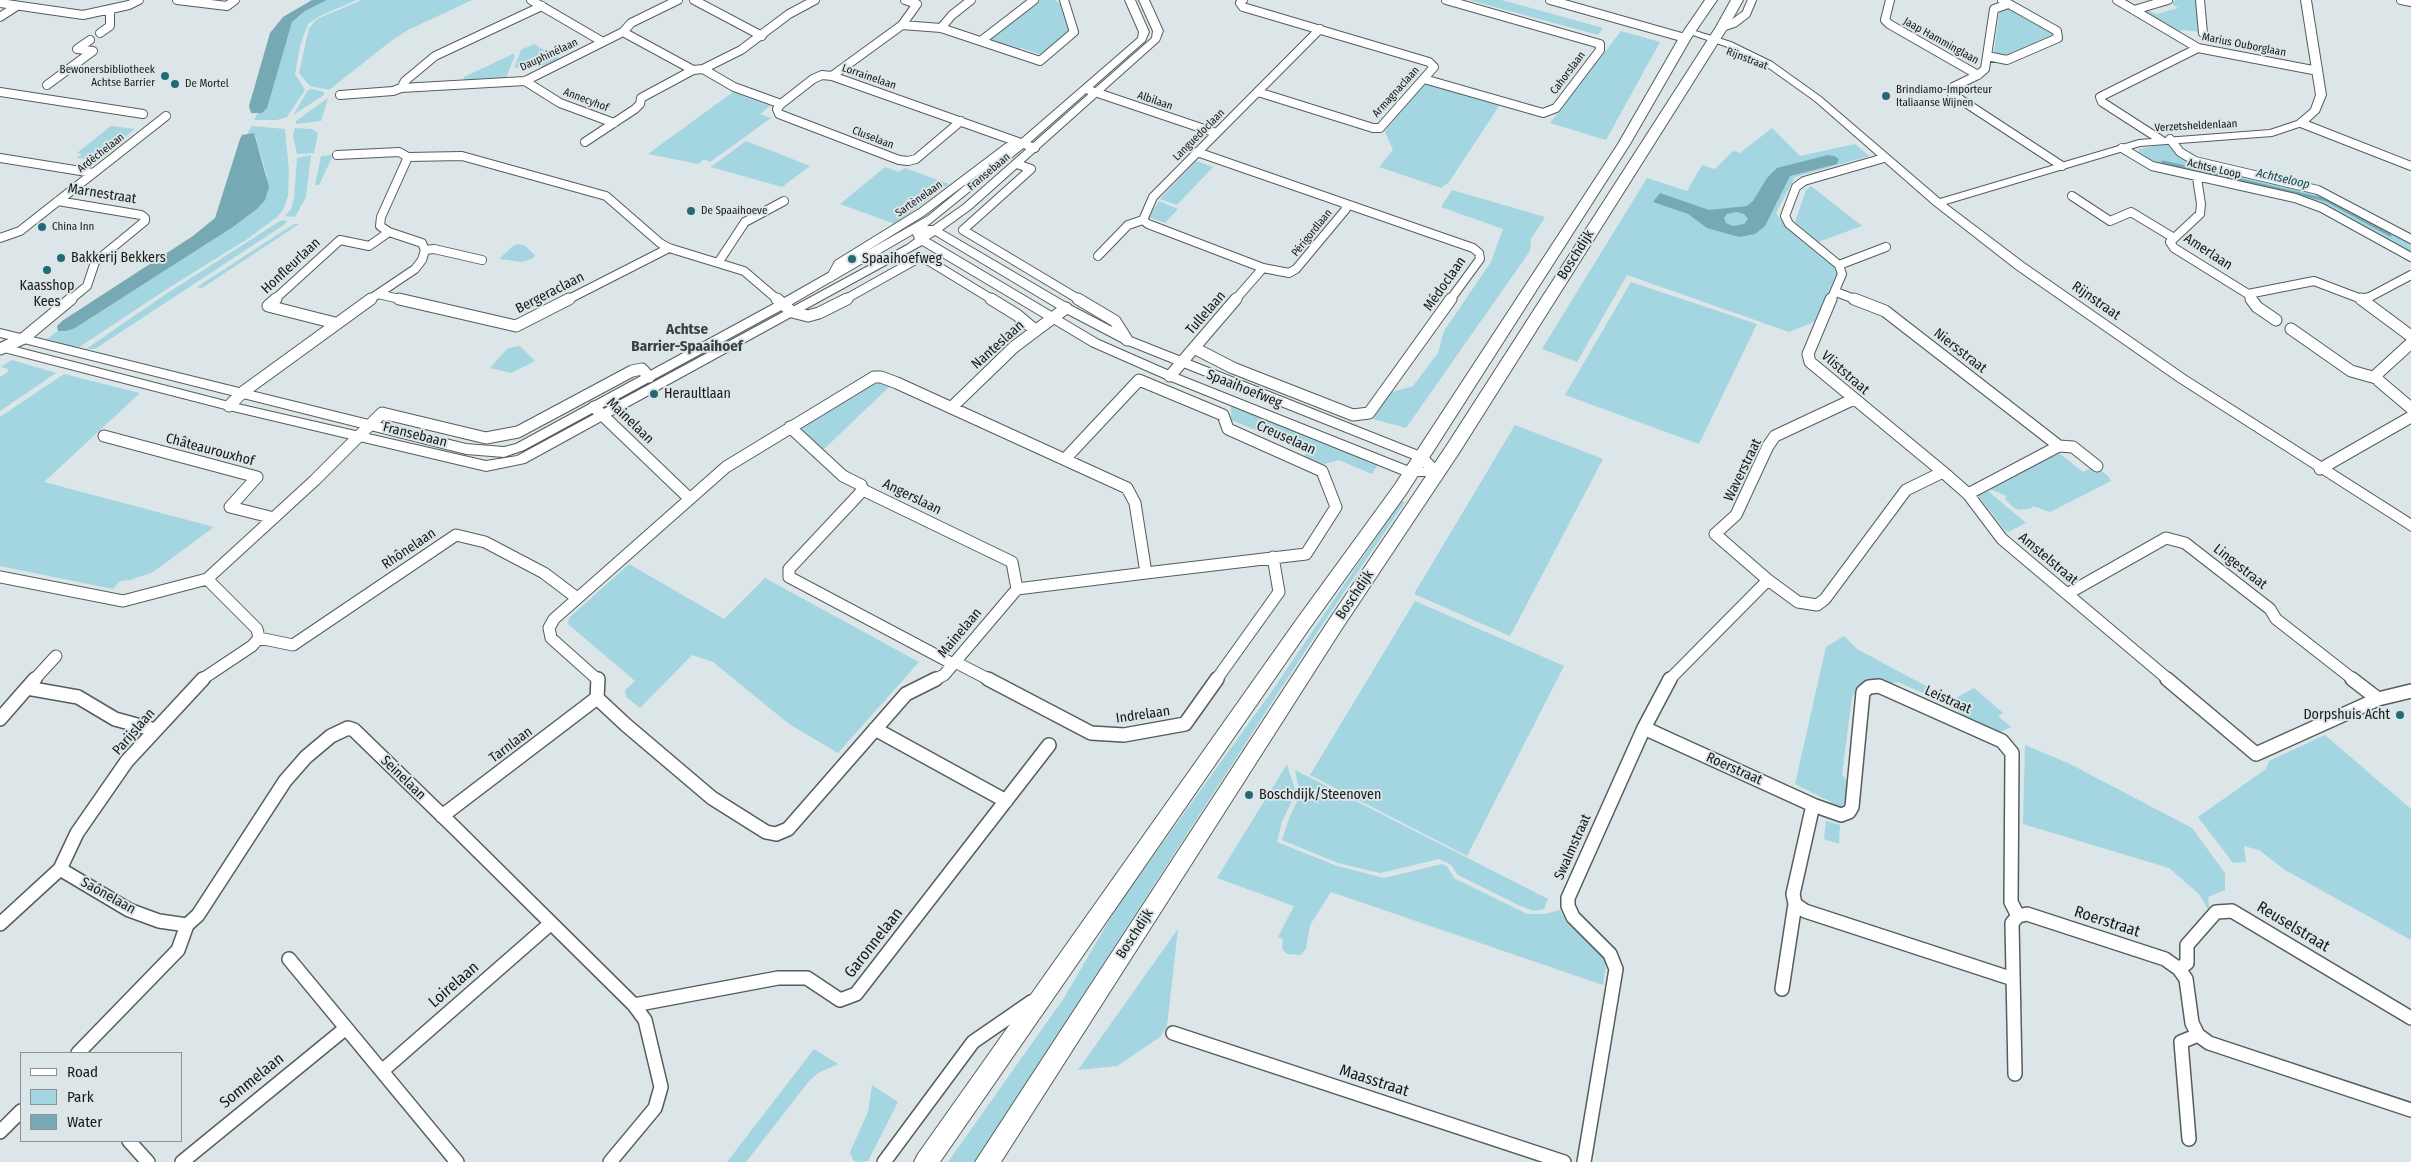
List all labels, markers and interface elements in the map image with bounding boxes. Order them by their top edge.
street label: Jaap Hamminglaan [1901,15,1981,67]
street label: Marius Ouborglaan [2201,30,2287,60]
street label: Dauphinélaan [518,36,580,74]
street label: Rijnstraat [1724,45,1770,73]
street label: Cahorslaan [1548,49,1588,97]
street label: Lorrainelaan [840,62,898,92]
place label: Bewonersbibliotheek Achtse Barrier [60,63,155,89]
street label: Armagnaclaan [1370,64,1422,120]
marker: Bewonersbibliotheek Achtse Barrier [159,70,171,82]
place label: De Mortel [185,77,229,91]
marker: De Mortel [169,78,181,90]
place label: Brindiamo-Importeur Italiaanse Wijnen [1896,83,1992,109]
street label: Annecyhof [562,85,610,115]
street label: Albilaan [1136,89,1174,113]
marker: Brindiamo-Importeur Italiaanse Wijnen [1880,90,1892,102]
street label: Languedoclaan [1170,106,1228,164]
street label: Verzetsheldenlaan [2154,117,2238,135]
street label: Cluselaan [850,124,896,152]
street label: Ardèchelaan [75,131,127,175]
street label: Fransebaan [965,150,1013,194]
street label: Achtse Loop [2186,156,2242,182]
water label: Achtseloop [2255,166,2311,192]
street label: Sartènelaan [893,178,945,220]
street label: Marnestraat [66,180,138,208]
place label: De Spaaihoeve [701,204,767,218]
marker: De Spaaihoeve [685,205,697,217]
street label: Périgordlaan [1289,207,1335,259]
place label: China Inn [52,220,94,234]
marker: China Inn [36,221,48,233]
street label: Boschdijk [1554,227,1598,283]
street label: Amerlaan [2181,230,2235,274]
street label: Honfleurlaan [258,234,324,298]
place label: Bakkerij Bekkers [71,250,166,266]
place label: Spaaihoefweg [862,251,942,267]
marker: Bakkerij Bekkers [55,252,67,264]
marker: Spaaihoefweg [846,253,858,265]
street label: Médoclaan [1420,254,1470,314]
marker: Kaasshop Kees [41,264,53,276]
street label: Bergeraclaan [513,269,587,317]
place label: Kaasshop Kees [20,278,74,310]
street label: Rijnstraat [2069,278,2123,324]
street label: Tullelaan [1183,288,1229,338]
street label: Nanteslaan [968,317,1028,373]
district label: Achtse Barrier-Spaaihoef [631,321,743,356]
street label: Niersstraat [1930,325,1990,377]
street label: Vliststraat [1818,348,1872,398]
street label: Spaaihoefweg [1204,366,1284,412]
place label: Heraultlaan [664,386,731,402]
marker: Heraultlaan [648,388,660,400]
street label: Mainelaan [603,394,657,448]
street label: Creuselaan [1254,417,1318,459]
street label: Fransebaan [381,419,449,451]
street label: Châteaurouxhof [164,430,256,470]
street label: Waverstraat [1721,436,1765,504]
street label: Angerslaan [880,476,944,518]
street label: Rhônelaan [379,525,439,573]
street label: Amstelstraat [2015,529,2081,589]
street label: Lingestraat [2210,541,2270,593]
street label: Boschdijk [1333,567,1377,623]
street label: Mainelaan [935,605,985,661]
street label: Leistraat [1922,682,1974,718]
street label: Indrelaan [1115,703,1171,727]
street label: Parijslaan [109,705,159,759]
place label: Dorpshuis Acht [2303,707,2390,723]
marker: Dorpshuis Acht [2394,709,2406,721]
street label: Tarnlaan [486,723,536,767]
street label: Roerstraat [1703,749,1765,789]
street label: Seinelaan [377,752,429,804]
place label: Boschdijk/Steenoven [1259,787,1381,803]
marker: Boschdijk/Steenoven [1243,789,1255,801]
street label: Swalmstraat [1551,811,1595,883]
street label: Saônelaan [78,874,138,918]
street label: Reuselstraat [2253,898,2333,956]
street label: Roerstraat [2072,902,2142,942]
street label: Garonnelaan [841,904,907,982]
street label: Boschdijk [1113,906,1157,962]
street label: Loirelaan [425,958,483,1012]
street label: Sommelaan [216,1049,288,1113]
legend [20,1052,182,1142]
street label: Maasstraat [1337,1061,1411,1101]
text: Road [67,1063,98,1081]
text: Park [67,1088,94,1106]
text: Water [67,1113,102,1131]

